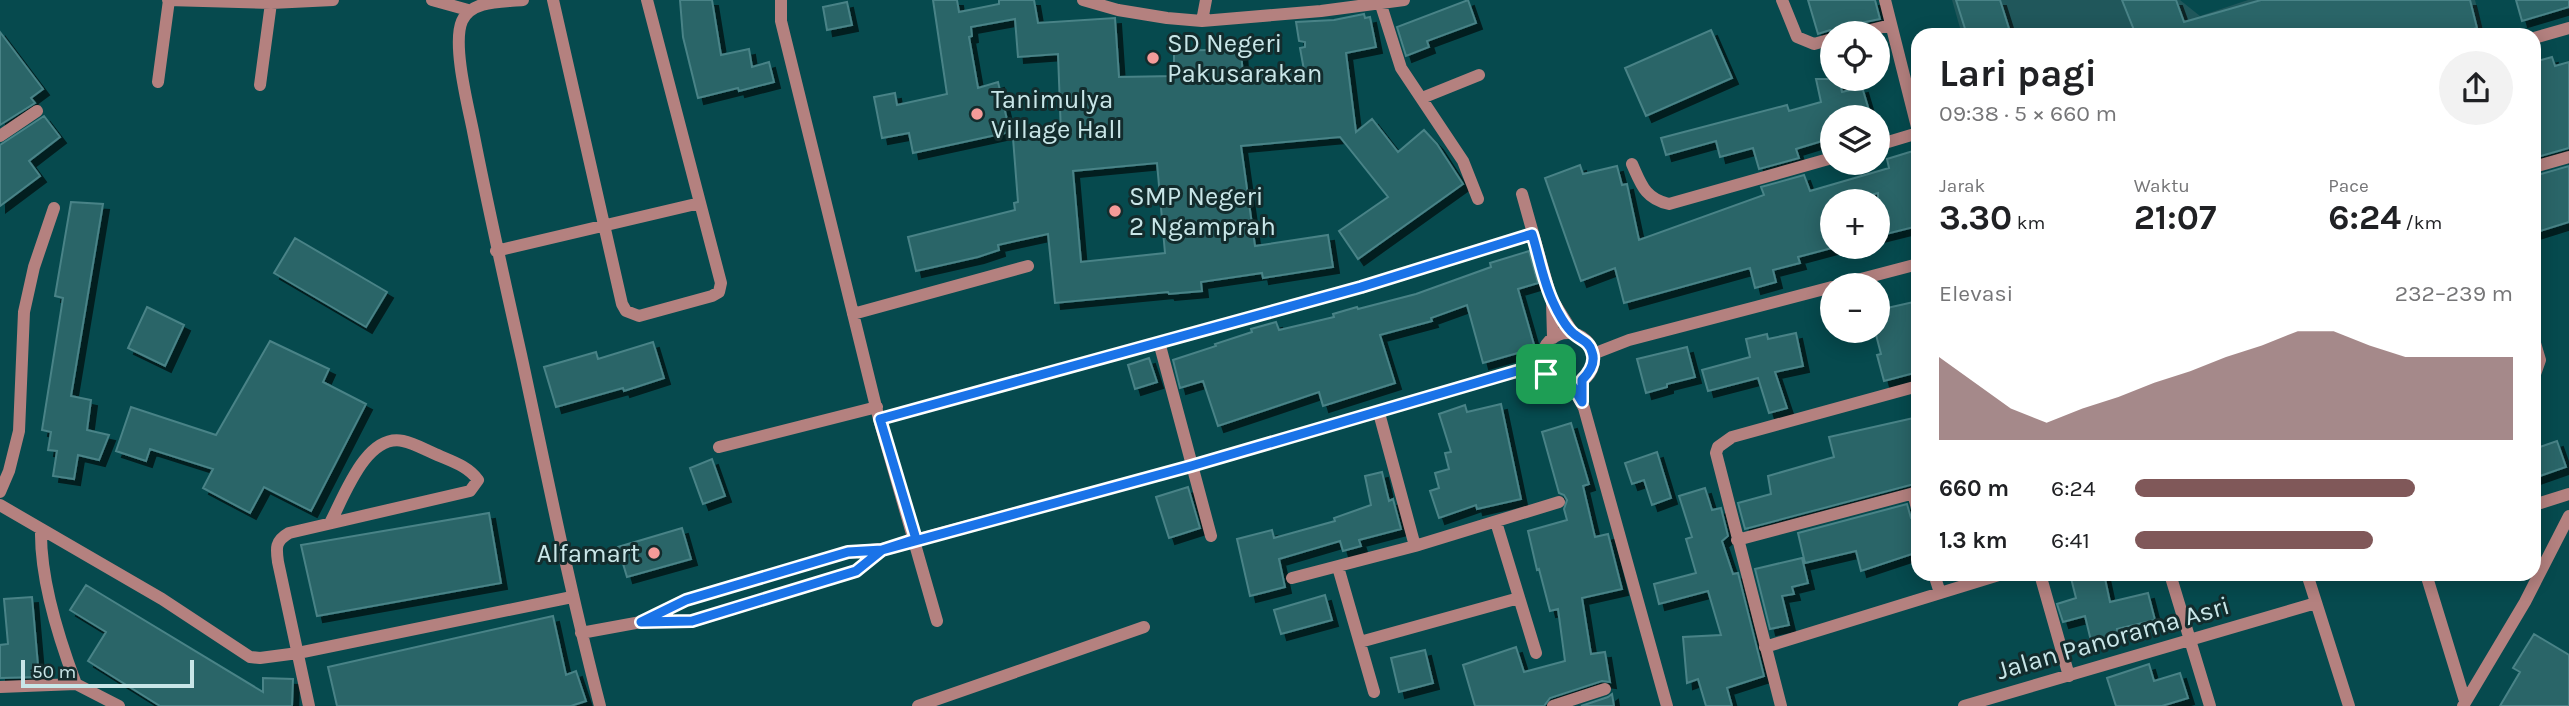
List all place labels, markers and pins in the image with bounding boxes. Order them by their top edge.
place label: SD Negeri Pakusarakan [1167,28,1322,89]
marker: SD Negeri Pakusarakan [1145,50,1161,66]
place label: Tanimulya Village Hall [991,84,1123,145]
marker: Tanimulya Village Hall [969,106,985,122]
place label: SMP Negeri 2 Ngamprah [1129,181,1276,242]
marker: SMP Negeri 2 Ngamprah [1107,203,1123,219]
pin [1516,344,1576,404]
place label: Alfamart [537,538,640,569]
marker: Alfamart [646,545,662,561]

